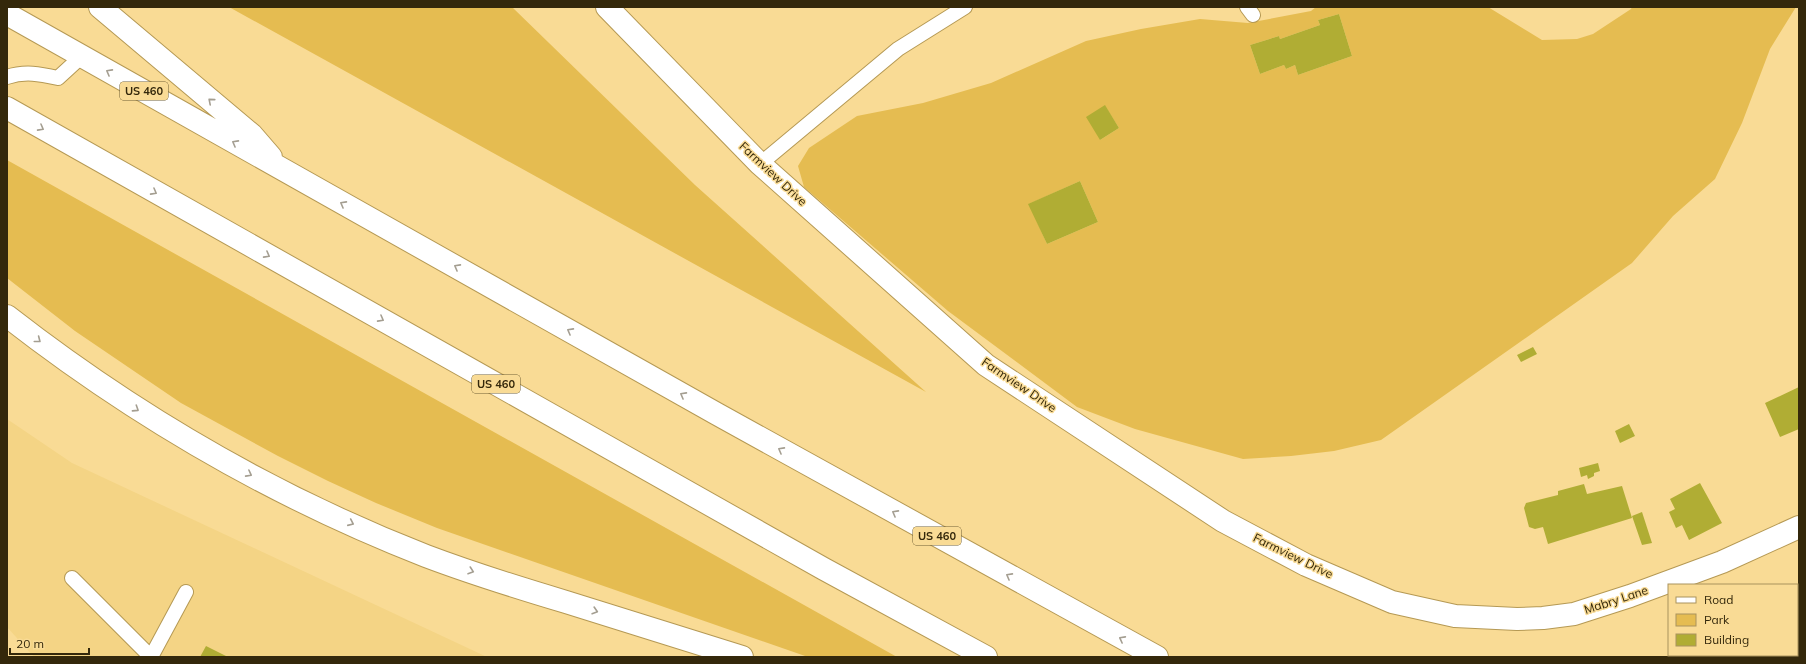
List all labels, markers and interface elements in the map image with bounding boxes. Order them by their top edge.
one-way arrow [106,69,113,76]
road number: US 460 [120,82,168,100]
one-way arrow [208,99,216,106]
one-way arrow [37,123,44,130]
street label: Farmview Drive [736,139,810,209]
one-way arrow [232,140,239,147]
one-way arrow [150,187,157,194]
one-way arrow [340,201,347,208]
one-way arrow [263,251,270,258]
one-way arrow [453,265,461,272]
one-way arrow [376,315,384,322]
one-way arrow [567,329,574,336]
one-way arrow [33,335,40,342]
street label: Farmview Drive [979,354,1059,415]
road number: US 460 [472,375,520,393]
one-way arrow [680,392,687,399]
one-way arrow [132,404,139,411]
one-way arrow [778,447,785,454]
one-way arrow [245,469,252,476]
one-way arrow [892,510,899,518]
one-way arrow [347,519,354,527]
road number: US 460 [913,527,961,545]
street label: Farmview Drive [1251,530,1335,581]
one-way arrow [468,567,475,575]
one-way arrow [1005,573,1013,581]
street label: Mabry Lane [1582,582,1650,617]
legend [1668,584,1798,656]
text: Road [1704,592,1733,607]
one-way arrow [591,606,598,615]
text: Park [1704,612,1730,627]
scale bar [10,630,89,656]
text: Building [1704,632,1749,647]
text: 20 m [16,636,44,651]
one-way arrow [1119,636,1127,643]

